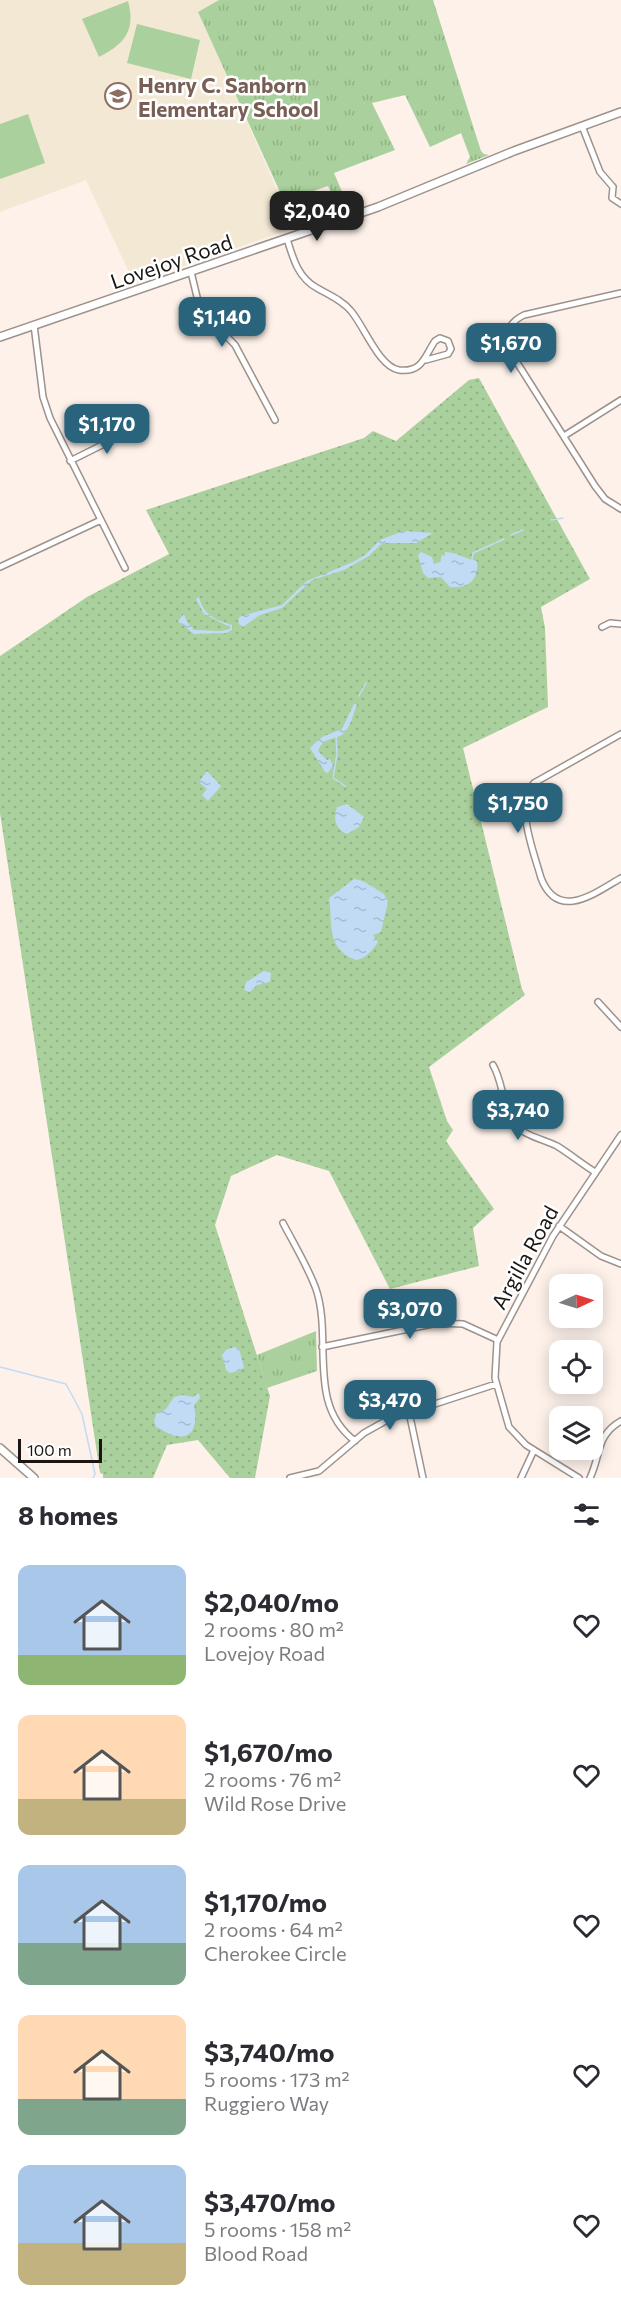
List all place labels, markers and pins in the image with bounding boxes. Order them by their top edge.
place label: Henry C. Sanborn Elementary School [138,72,319,121]
school or university icon: Henry C. Sanborn Elementary School [103,81,133,111]
pin: $2,040 [268,191,366,242]
pin: $1,140 [173,297,271,348]
pin: $1,670 [462,323,560,374]
pin: $1,170 [58,404,156,455]
pin: $1,750 [469,783,567,834]
pin: $3,740 [469,1090,567,1141]
pin: $3,070 [361,1289,459,1340]
pin: $3,470 [341,1380,439,1431]

